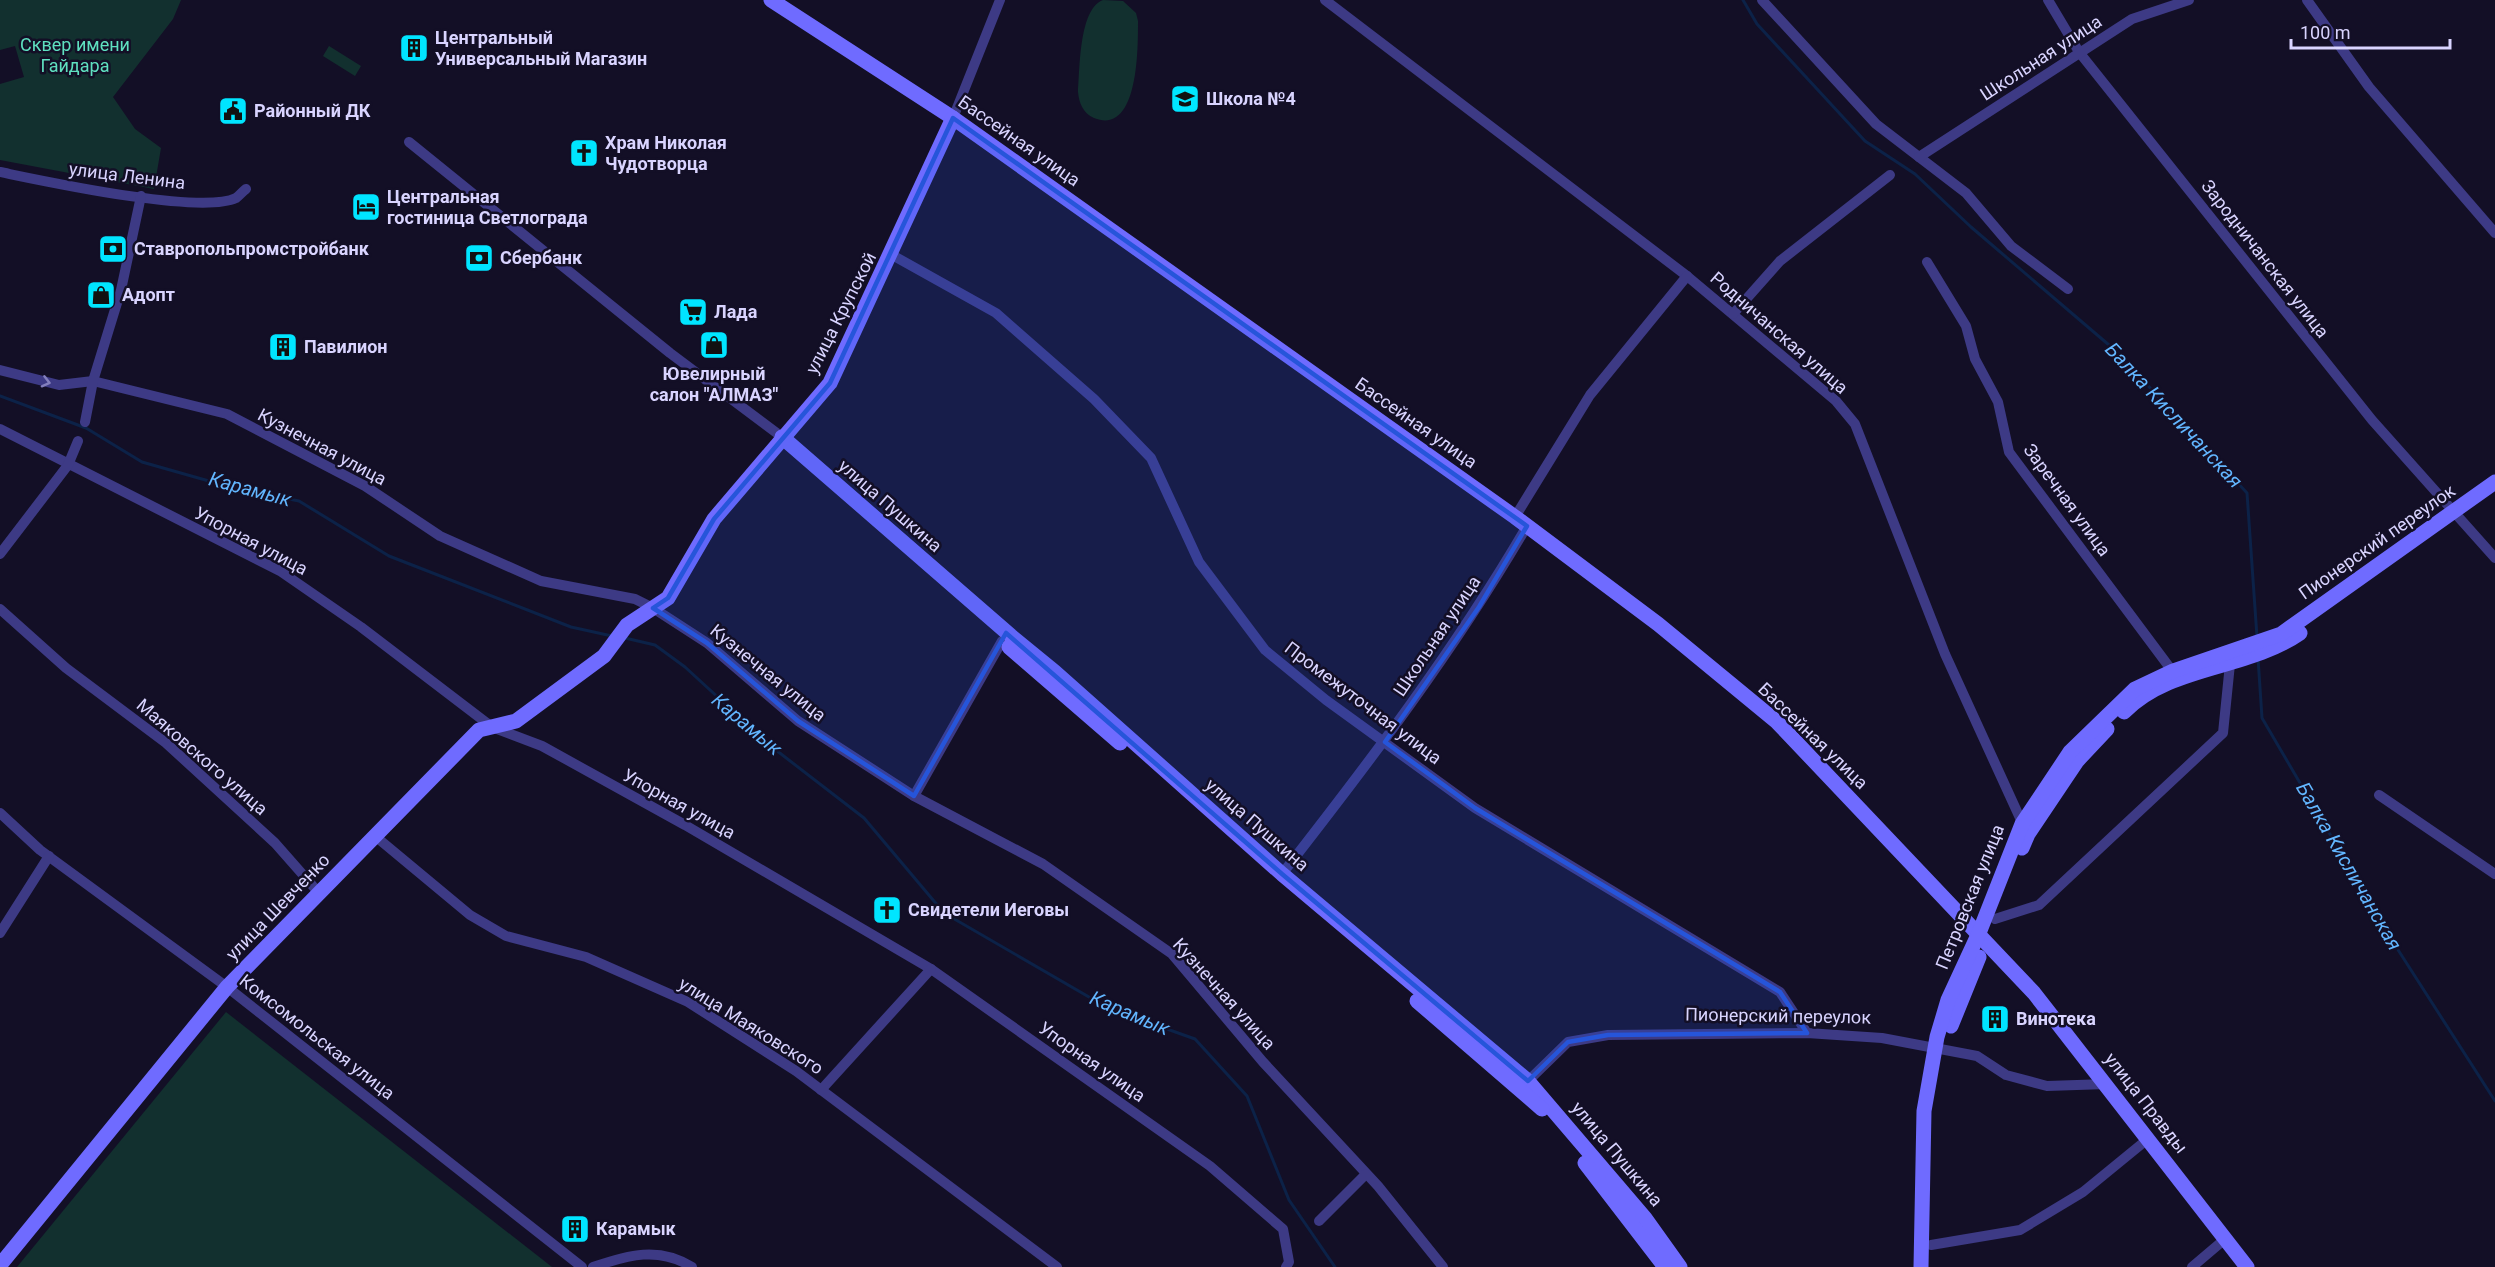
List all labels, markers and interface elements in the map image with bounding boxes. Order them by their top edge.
street label: Школьная улица [1976,10,2105,105]
scale bar [2291,12,2450,50]
text: 100 m [2300,22,2351,43]
place label: Центральный Универсальный Магазин [435,27,647,69]
building icon: Центральный Универсальный Магазин [398,32,430,64]
park label: Сквер имени Гайдара [20,34,130,76]
school or university icon: Школа №4 [1169,83,1201,115]
place label: Школа №4 [1206,88,1296,109]
street label: Бассейная улица [954,91,1084,190]
public building icon: Районный ДК [217,95,249,127]
place label: Районный ДК [254,100,371,121]
place label: Храм Николая Чудотворца [605,132,727,174]
church icon: Храм Николая Чудотворца [568,137,600,169]
street label: улица Ленина [68,158,186,193]
street label: Зародничанская улица [2197,176,2334,342]
place label: Центральная гостиница Светлограда [387,186,588,228]
hotel icon: Центральная гостиница Светлограда [350,191,382,223]
bank icon: Ставропольпромстройбанк [97,233,129,265]
place label: Ставропольпромстройбанк [134,238,370,259]
bank icon: Сбербанк [463,242,495,274]
place label: Сбербанк [500,247,583,268]
street label: улица Крупской [801,248,880,377]
street label: Родничанская улица [1706,267,1852,398]
shop icon: Адопт [85,279,117,311]
place label: Адопт [122,284,175,305]
supermarket icon: Лада [677,296,709,328]
place label: Лада [714,301,758,322]
shop icon: Ювелирный салон "АЛМАЗ" [698,329,730,361]
building icon: Павилион [267,331,299,363]
place label: Павилион [304,336,387,357]
water label: Балка Кисличанская [2100,337,2248,493]
place label: Ювелирный салон "АЛМАЗ" [650,363,779,405]
street label: Бассейная улица [1351,373,1481,472]
one-way arrow [41,374,51,387]
street label: Кузнечная улица [254,404,390,489]
street label: Заречная улица [2020,439,2115,560]
street label: улица Пушкина [834,455,946,556]
water label: Карамык [206,466,294,512]
street label: Пионерский переулок [2295,480,2459,604]
street label: Упорная улица [191,502,311,579]
street label: Школьная улица [1389,572,1485,700]
street label: Кузнечная улица [706,620,830,726]
street label: Промежуточная улица [1281,637,1446,768]
street label: Бассейная улица [1754,678,1872,793]
water label: Карамык [707,688,787,761]
street label: Маяковского улица [133,694,272,819]
street label: Упорная улица [619,764,739,843]
street label: улица Пушкина [1201,774,1313,875]
water label: Балка Кисличанская [2291,778,2407,954]
street label: Петровская улица [1931,821,2008,972]
street label: улица Шевченко [221,849,334,964]
church icon: Свидетели Иеговы [871,894,903,926]
place label: Свидетели Иеговы [908,899,1069,920]
street label: Кузнечная улица [1169,934,1280,1054]
street label: Комсомольская улица [236,970,399,1104]
street label: улица Маяковского [675,973,827,1079]
water label: Карамык [1086,985,1174,1041]
street label: Пионерский переулок [1685,1003,1871,1028]
building icon: Винотека [1979,1003,2011,1035]
place label: Винотека [2016,1008,2096,1029]
street label: Упорная улица [1035,1017,1150,1106]
street label: улица Правды [2101,1048,2192,1157]
street label: улица Пушкина [1568,1097,1667,1210]
building icon: Карамык [559,1213,591,1245]
place label: Карамык [596,1218,677,1239]

